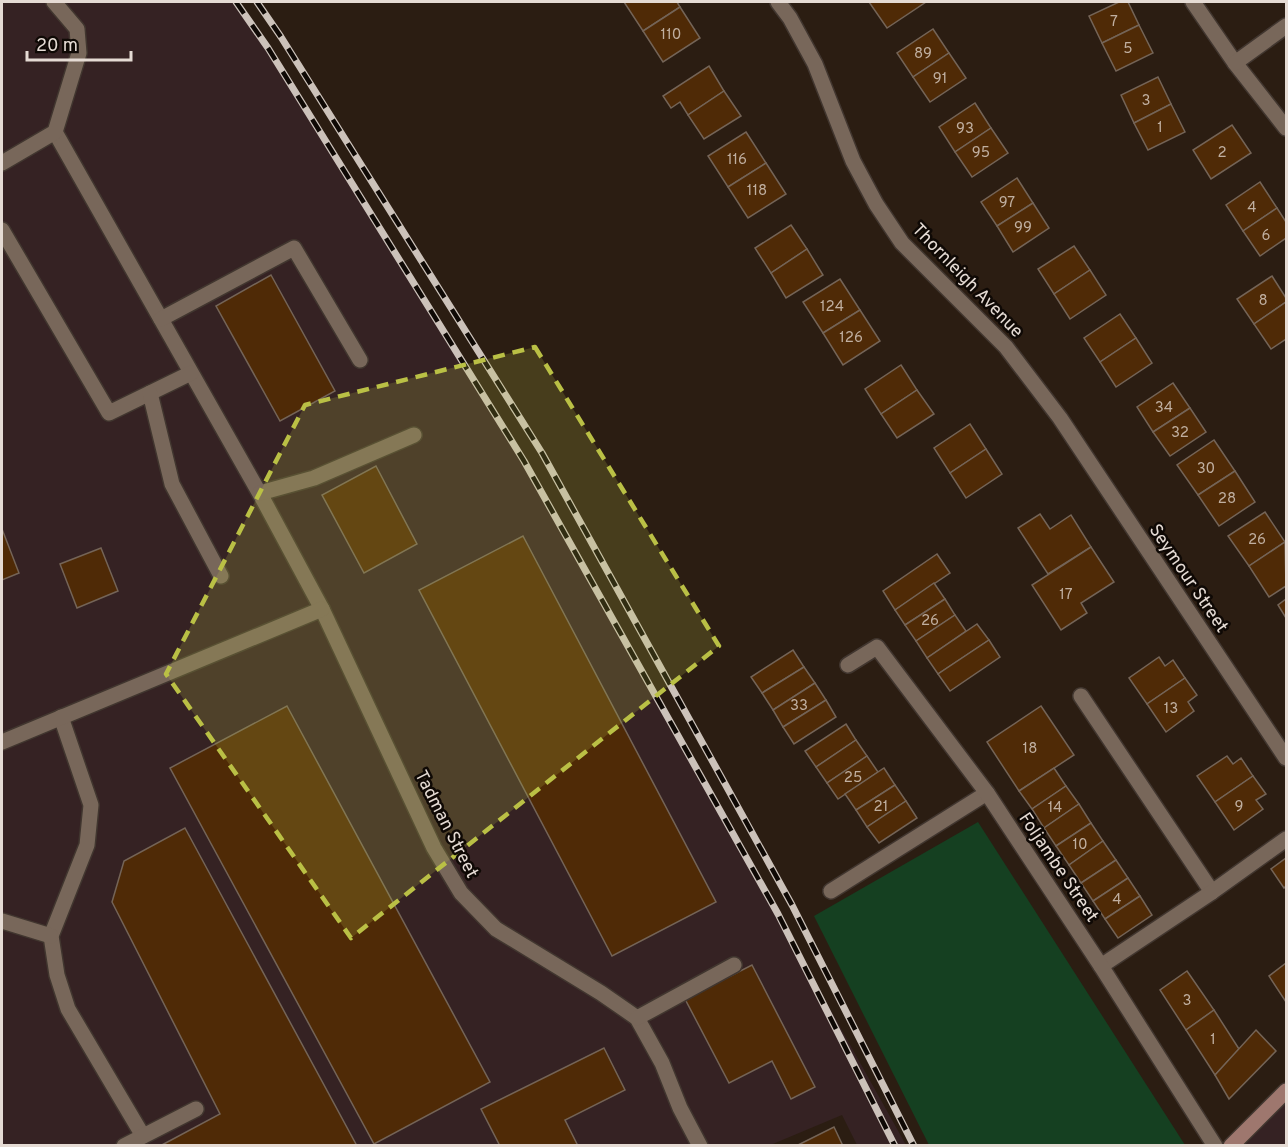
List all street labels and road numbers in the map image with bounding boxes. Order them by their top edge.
street label: Thornleigh Avenue [906,219,1028,343]
street label: Seymour Street [1143,520,1233,638]
street label: Tadman Street [409,767,483,883]
street label: Foljambe Street [1013,809,1103,927]

